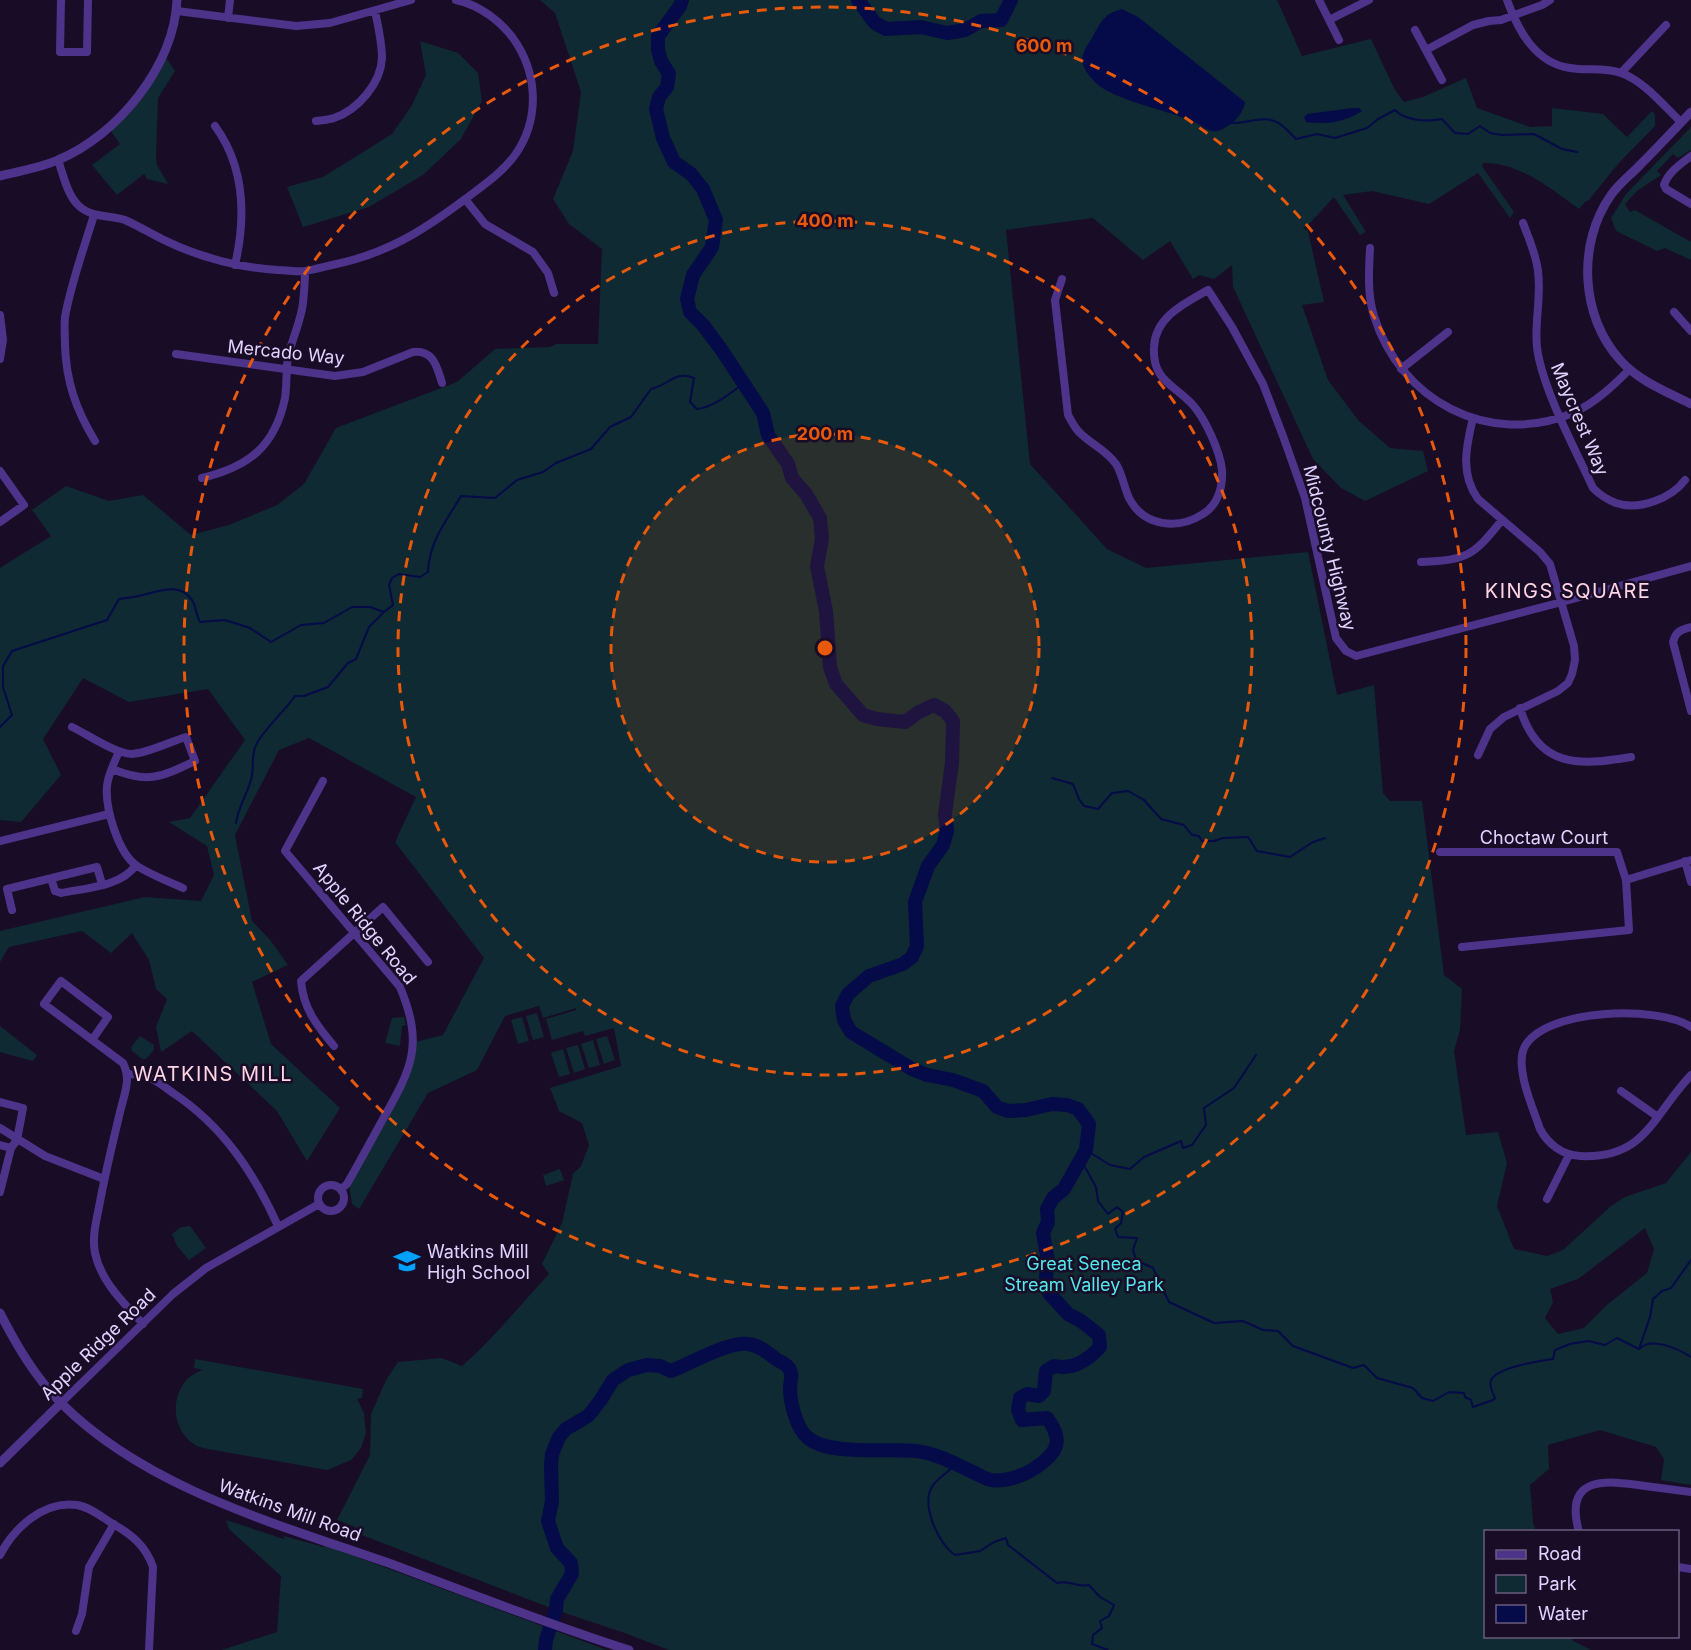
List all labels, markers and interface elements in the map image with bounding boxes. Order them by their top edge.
text: 600 m [1016,35,1072,56]
text: 400 m [796,210,854,231]
street label: Mercado Way [226,335,346,369]
street label: Maycrest Way [1547,360,1613,478]
text: 200 m [797,423,853,444]
street label: Midcounty Highway [1299,463,1361,633]
district label: KINGS SQUARE [1485,579,1651,603]
centre of rings [815,638,835,658]
street label: Choctaw Court [1480,827,1608,848]
street label: Apple Ridge Road [309,858,421,988]
district label: WATKINS MILL [133,1062,293,1086]
place label: Watkins Mill High School [427,1241,530,1283]
school or university icon: Watkins Mill High School [392,1246,422,1276]
park label: Great Seneca Stream Valley Park [1004,1253,1164,1295]
street label: Apple Ridge Road [36,1284,160,1404]
street label: Watkins Mill Road [216,1474,364,1546]
legend [1484,1530,1679,1638]
text: Road [1538,1543,1581,1564]
text: Park [1538,1573,1577,1594]
text: Water [1538,1603,1588,1624]

